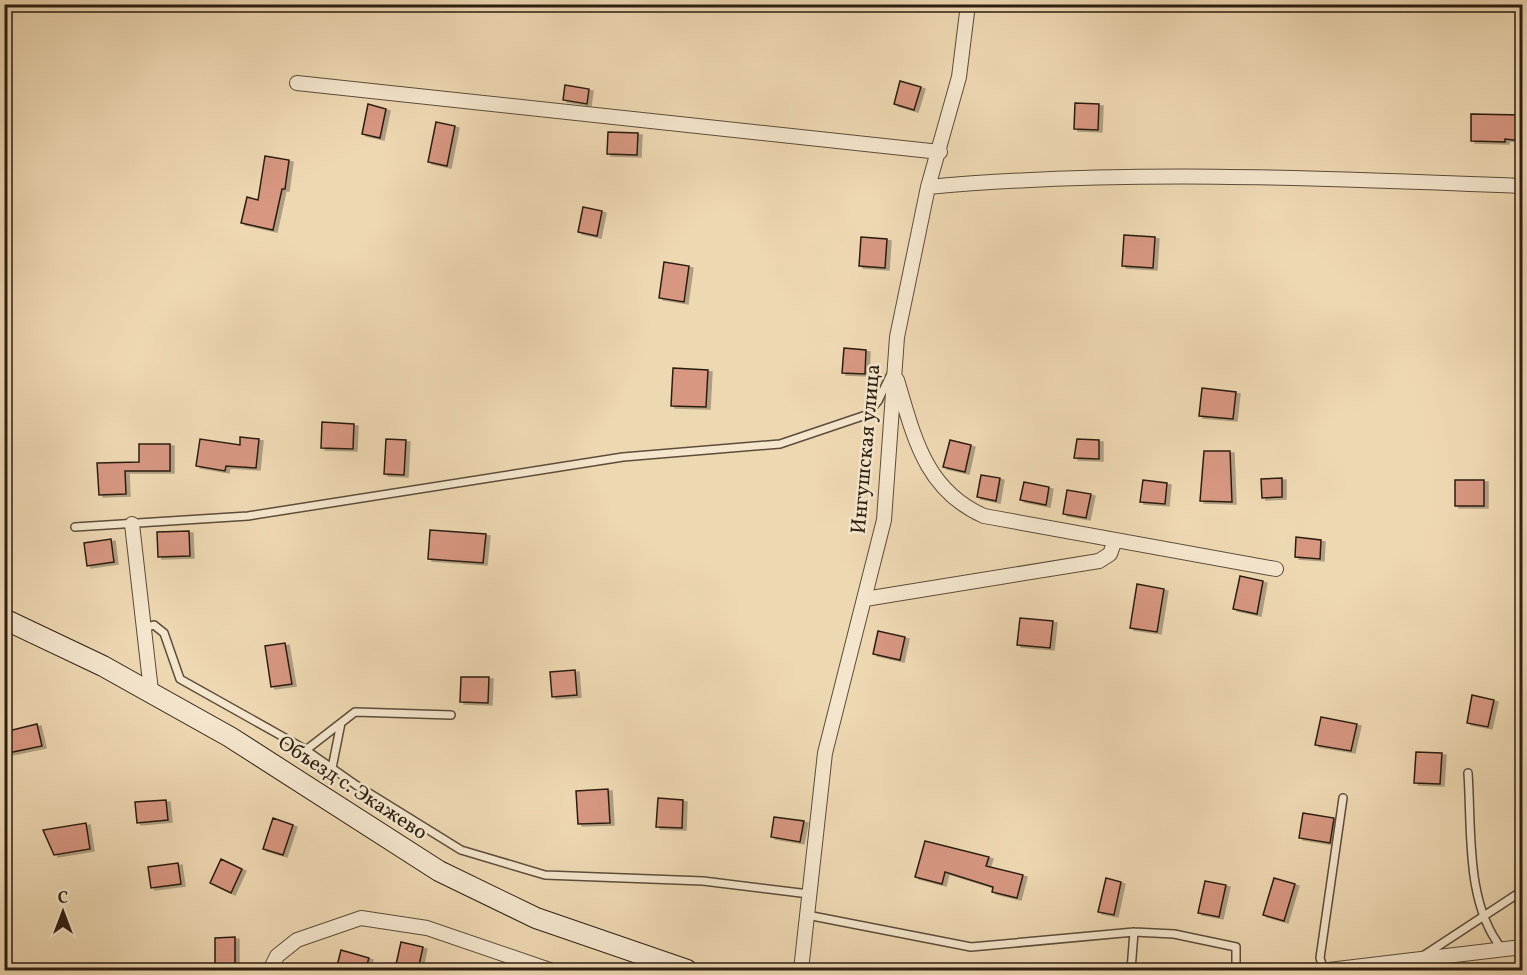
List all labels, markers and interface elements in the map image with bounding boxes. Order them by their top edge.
street label: Ингушская улица [845,363,888,535]
street label: Объезд с. Экажево [272,729,433,848]
north arrow [33,882,93,942]
text: С [58,888,68,910]

